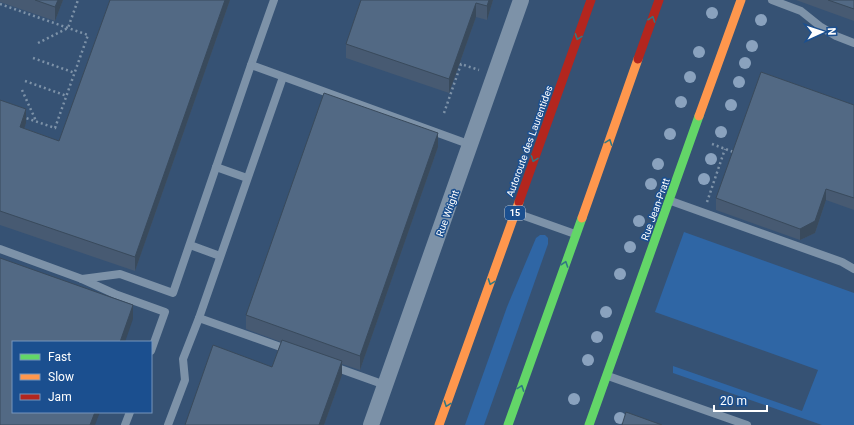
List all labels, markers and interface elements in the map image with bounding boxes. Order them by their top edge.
north arrow [802,12,842,52]
one-way arrow [647,16,656,23]
text: N [825,27,838,36]
one-way arrow [574,33,582,40]
street label: Autoroute des Laurentides [504,84,555,198]
one-way arrow [604,138,612,145]
one-way arrow [531,156,539,163]
street label: Rue Jean-Pratt [639,177,672,242]
street label: Rue Wright [434,189,461,238]
road number: 15 [505,206,525,220]
one-way arrow [560,261,569,268]
one-way arrow [487,278,495,285]
legend [12,341,152,413]
text: Fast [48,350,71,364]
text: Slow [48,370,74,384]
one-way arrow [516,385,525,392]
scale bar [714,387,767,413]
text: Jam [48,390,72,404]
text: 20 m [720,394,747,408]
one-way arrow [443,400,451,407]

